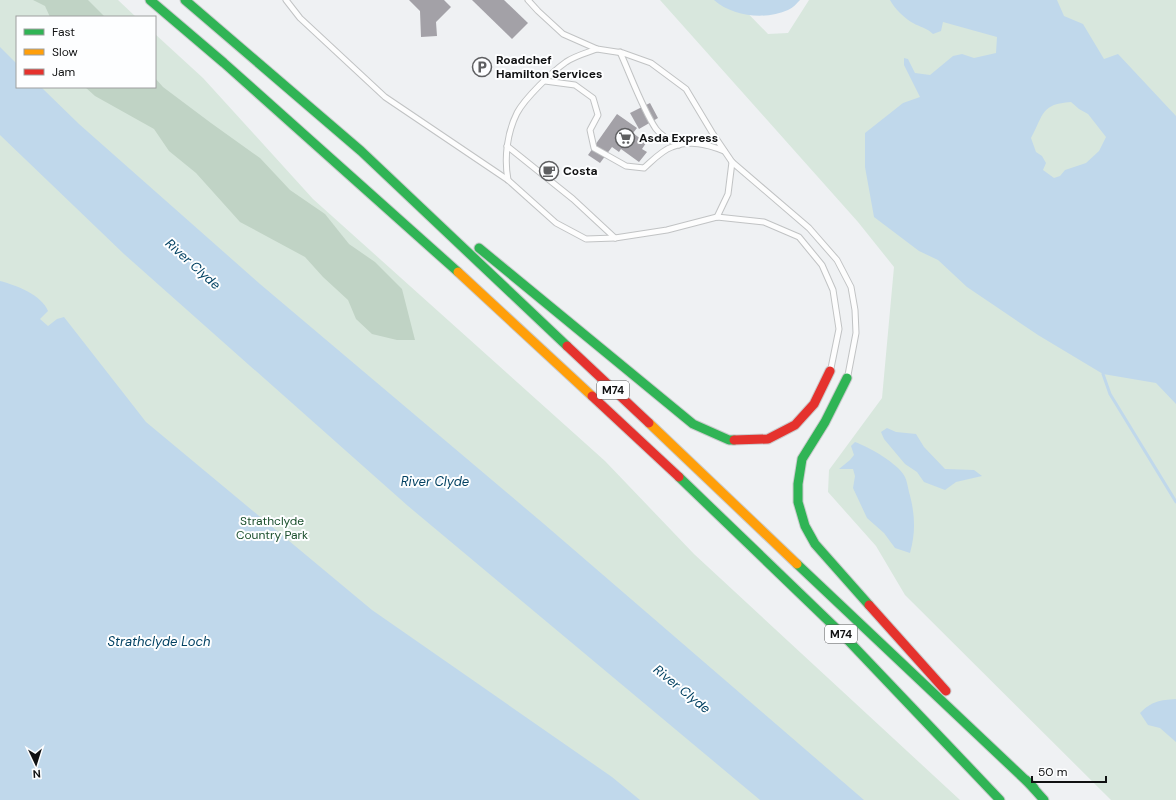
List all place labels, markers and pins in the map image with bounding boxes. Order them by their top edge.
place label: Roadchef Hamilton Services [496,52,602,82]
parking icon: Roadchef Hamilton Services [471,56,493,78]
supermarket icon: Asda Express [614,127,636,149]
place label: Asda Express [639,130,718,146]
cafe icon: Costa [538,160,560,182]
place label: Costa [563,163,598,179]

